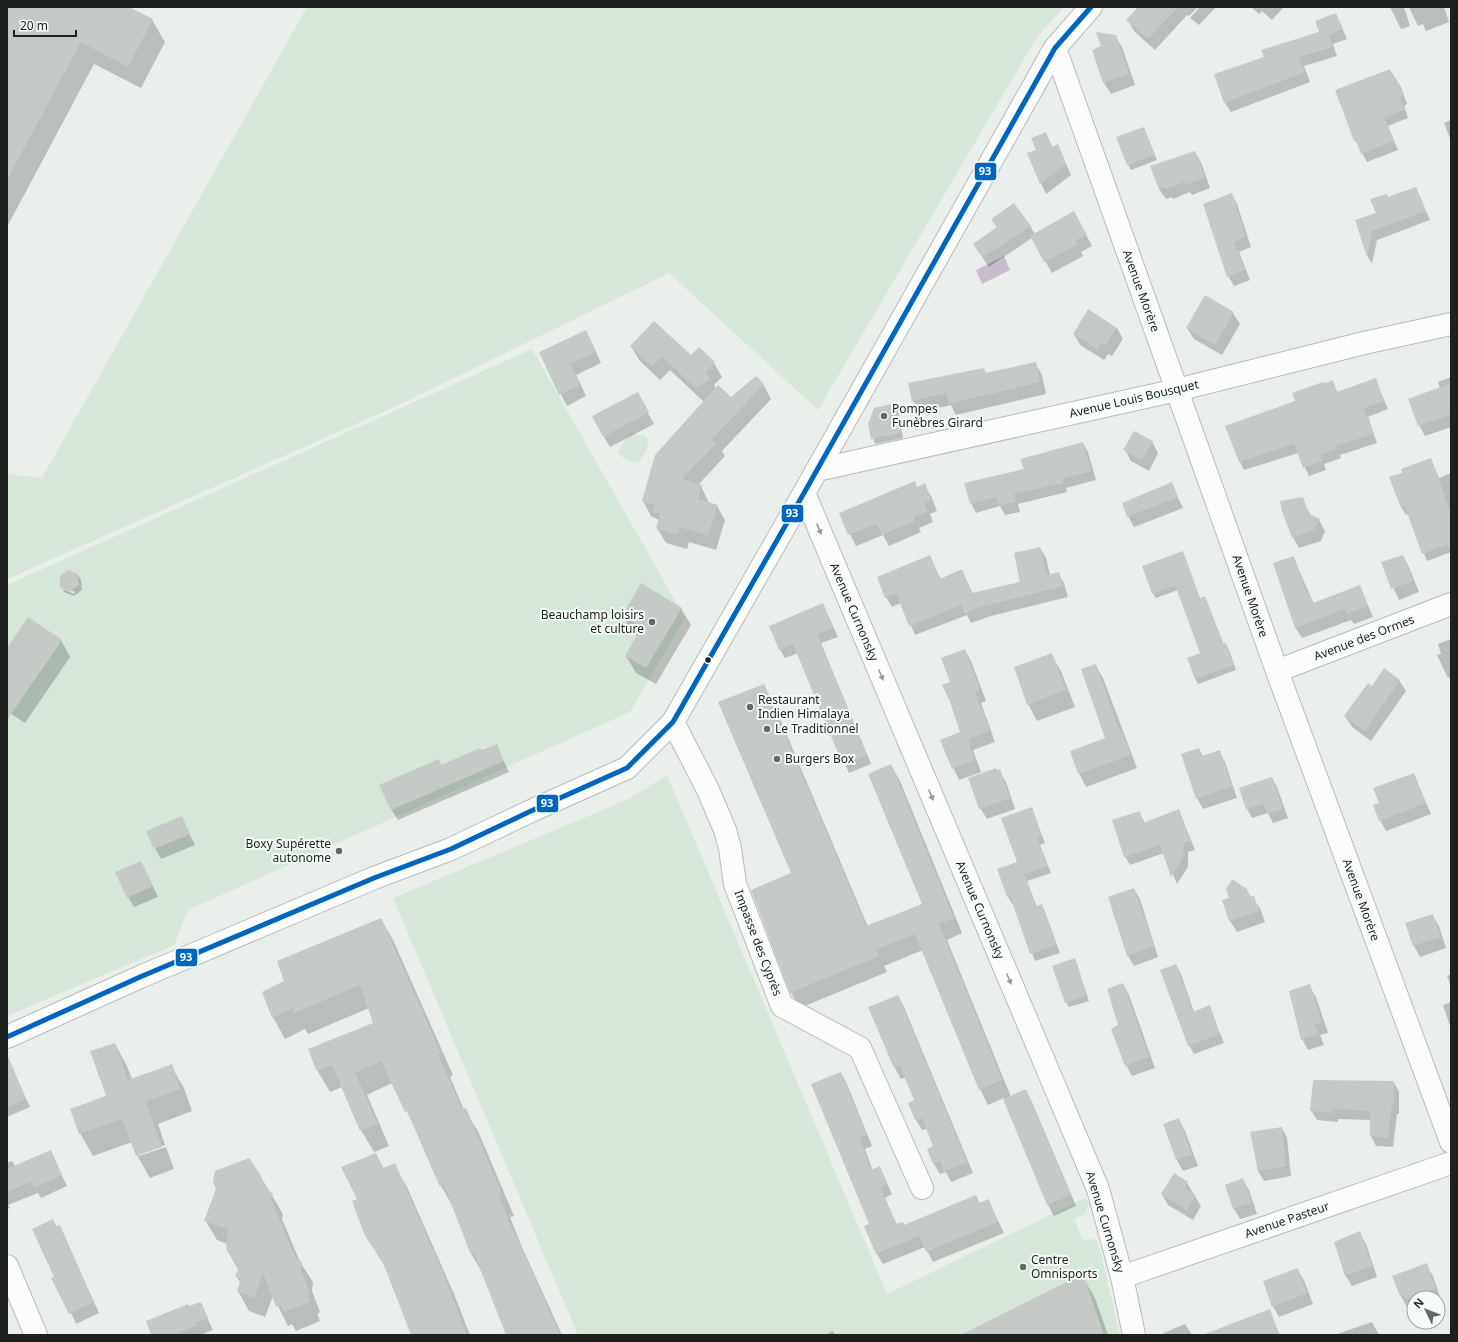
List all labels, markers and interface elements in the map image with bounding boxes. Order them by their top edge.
scale bar [14,12,76,38]
text: 20 m [20,17,48,34]
line badge: 93 [974,162,997,181]
text: 93 [979,163,991,178]
street label: Avenue Morère [1119,247,1164,335]
street label: Avenue Louis Bousquet [1068,375,1201,422]
place label: Pompes Funèbres Girard [892,400,983,431]
marker: Pompes Funèbres Girard [879,411,889,421]
line badge: 93 [781,504,804,523]
text: 93 [786,505,798,520]
one-way arrow [816,524,822,535]
street label: Avenue Morère [1228,552,1273,640]
street label: Avenue Curnonsky [826,560,883,665]
place label: Beauchamp loisirs et culture [541,606,644,637]
street label: Avenue des Ormes [1311,610,1417,665]
marker: Beauchamp loisirs et culture [647,617,657,627]
unlabelled marker [703,655,713,665]
one-way arrow [878,669,884,680]
place label: Restaurant Indien Himalaya [758,691,850,722]
marker: Restaurant Indien Himalaya [745,702,755,712]
place label: Le Traditionnel [775,720,859,737]
marker: Le Traditionnel [762,724,772,734]
place label: Burgers Box [785,750,855,767]
marker: Burgers Box [772,754,782,764]
one-way arrow [929,789,935,801]
line badge: 93 [536,794,559,813]
text: 93 [541,795,553,810]
place label: Boxy Supérette autonome [246,835,331,866]
marker: Boxy Supérette autonome [334,846,344,856]
street label: Avenue Morère [1339,856,1384,944]
street label: Avenue Curnonsky [952,858,1009,963]
street label: Impasse des Cyprès [730,887,787,998]
line badge: 93 [175,948,198,967]
text: 93 [180,949,192,964]
one-way arrow [1007,973,1013,985]
street label: Avenue Curnonsky [1082,1169,1129,1276]
street label: Avenue Pasteur [1242,1197,1331,1242]
place label: Centre Omnisports [1031,1251,1098,1282]
marker: Centre Omnisports [1018,1262,1028,1272]
north arrow [1406,1290,1446,1330]
text: N [1410,1294,1427,1311]

